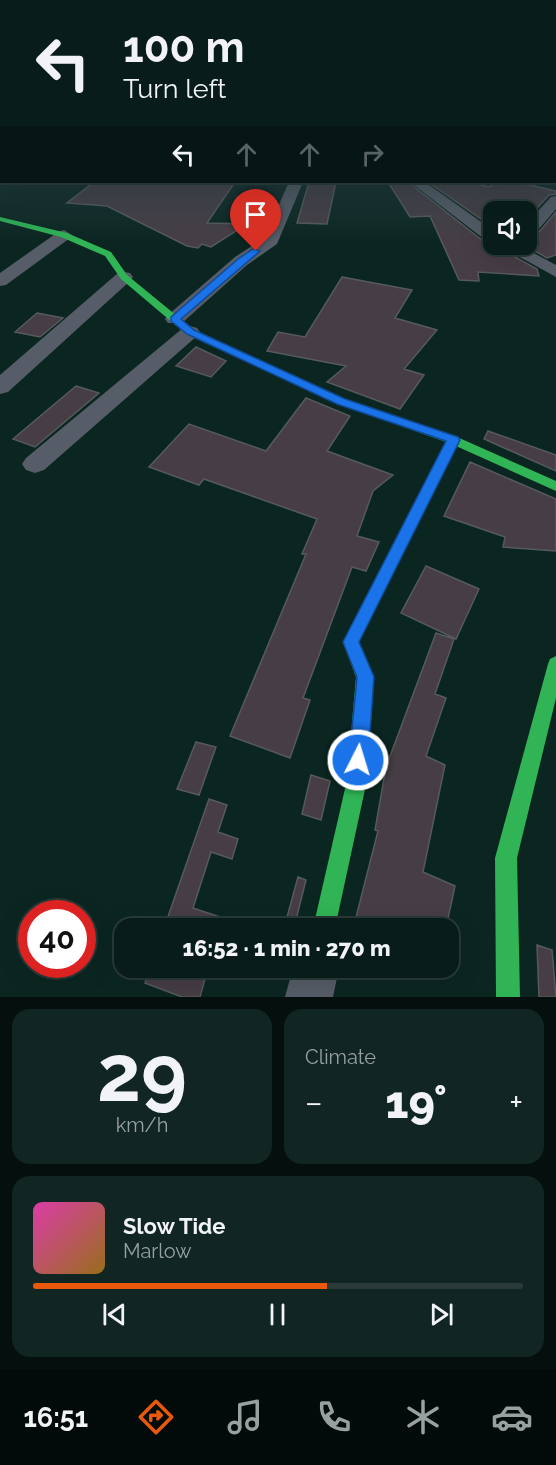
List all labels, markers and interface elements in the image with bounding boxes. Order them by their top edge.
text: 100 m [123,23,245,72]
icon: left [24,24,102,102]
text: Turn left [123,73,226,104]
icon: left [167,138,200,171]
icon: ahead [230,138,263,171]
icon: ahead [293,138,326,171]
icon: right [356,138,389,171]
pin [230,189,281,251]
icon: arrive [239,198,272,231]
map controls [483,201,537,255]
button: sound [483,201,537,255]
position arrow [326,728,390,792]
speed limit sign: 40 [18,900,96,978]
text: 16:52 · 1 min · 270 m [183,935,391,961]
text: 29 [97,1028,187,1119]
text: Climate [305,1045,376,1069]
text: 19° [385,1076,447,1129]
text: − [305,1083,323,1122]
text: + [509,1083,523,1122]
text: km/h [116,1113,168,1137]
text: Slow Tide [123,1213,225,1239]
text: Marlow [123,1239,192,1263]
icon: previous [98,1298,131,1331]
icon: pause [261,1298,294,1331]
icon: next [425,1298,458,1331]
icon: directions [135,1396,177,1438]
icon: music [224,1396,266,1438]
icon: phone [313,1396,355,1438]
icon: climate [402,1396,444,1438]
icon: car [491,1396,533,1438]
text: 16:51 [23,1402,88,1433]

